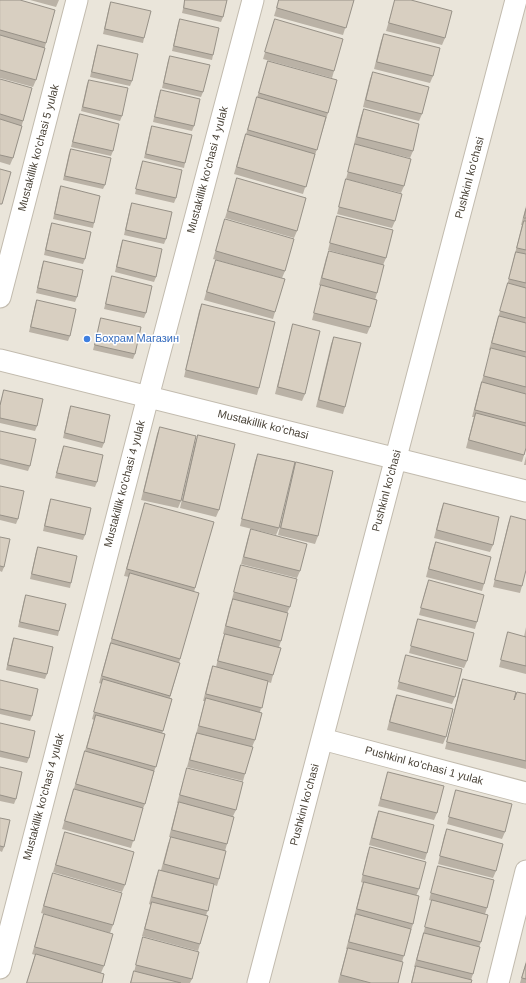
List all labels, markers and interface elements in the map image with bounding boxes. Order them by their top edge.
street label: Mustakillik ko'chasi 5 yulak [16,83,62,213]
street label: Mustakillik ko'chasi 4 yulak [185,105,231,235]
street label: Pushkinl ko'chasi [453,136,487,220]
place label: Бохрам Магазин [95,332,179,346]
marker: Бохрам Магазин [82,334,92,344]
street label: Mustakillik ko'chasi [216,407,310,443]
street label: Mustakillik ko'chasi 4 yulak [102,419,148,549]
street label: Pushkinl ko'chasi [370,449,404,533]
street label: Mustakillik ko'chasi 4 yulak [21,732,67,862]
street label: Pushkinl ko'chasi 1 yulak [363,744,485,788]
street label: Pushkinl ko'chasi [288,763,322,847]

